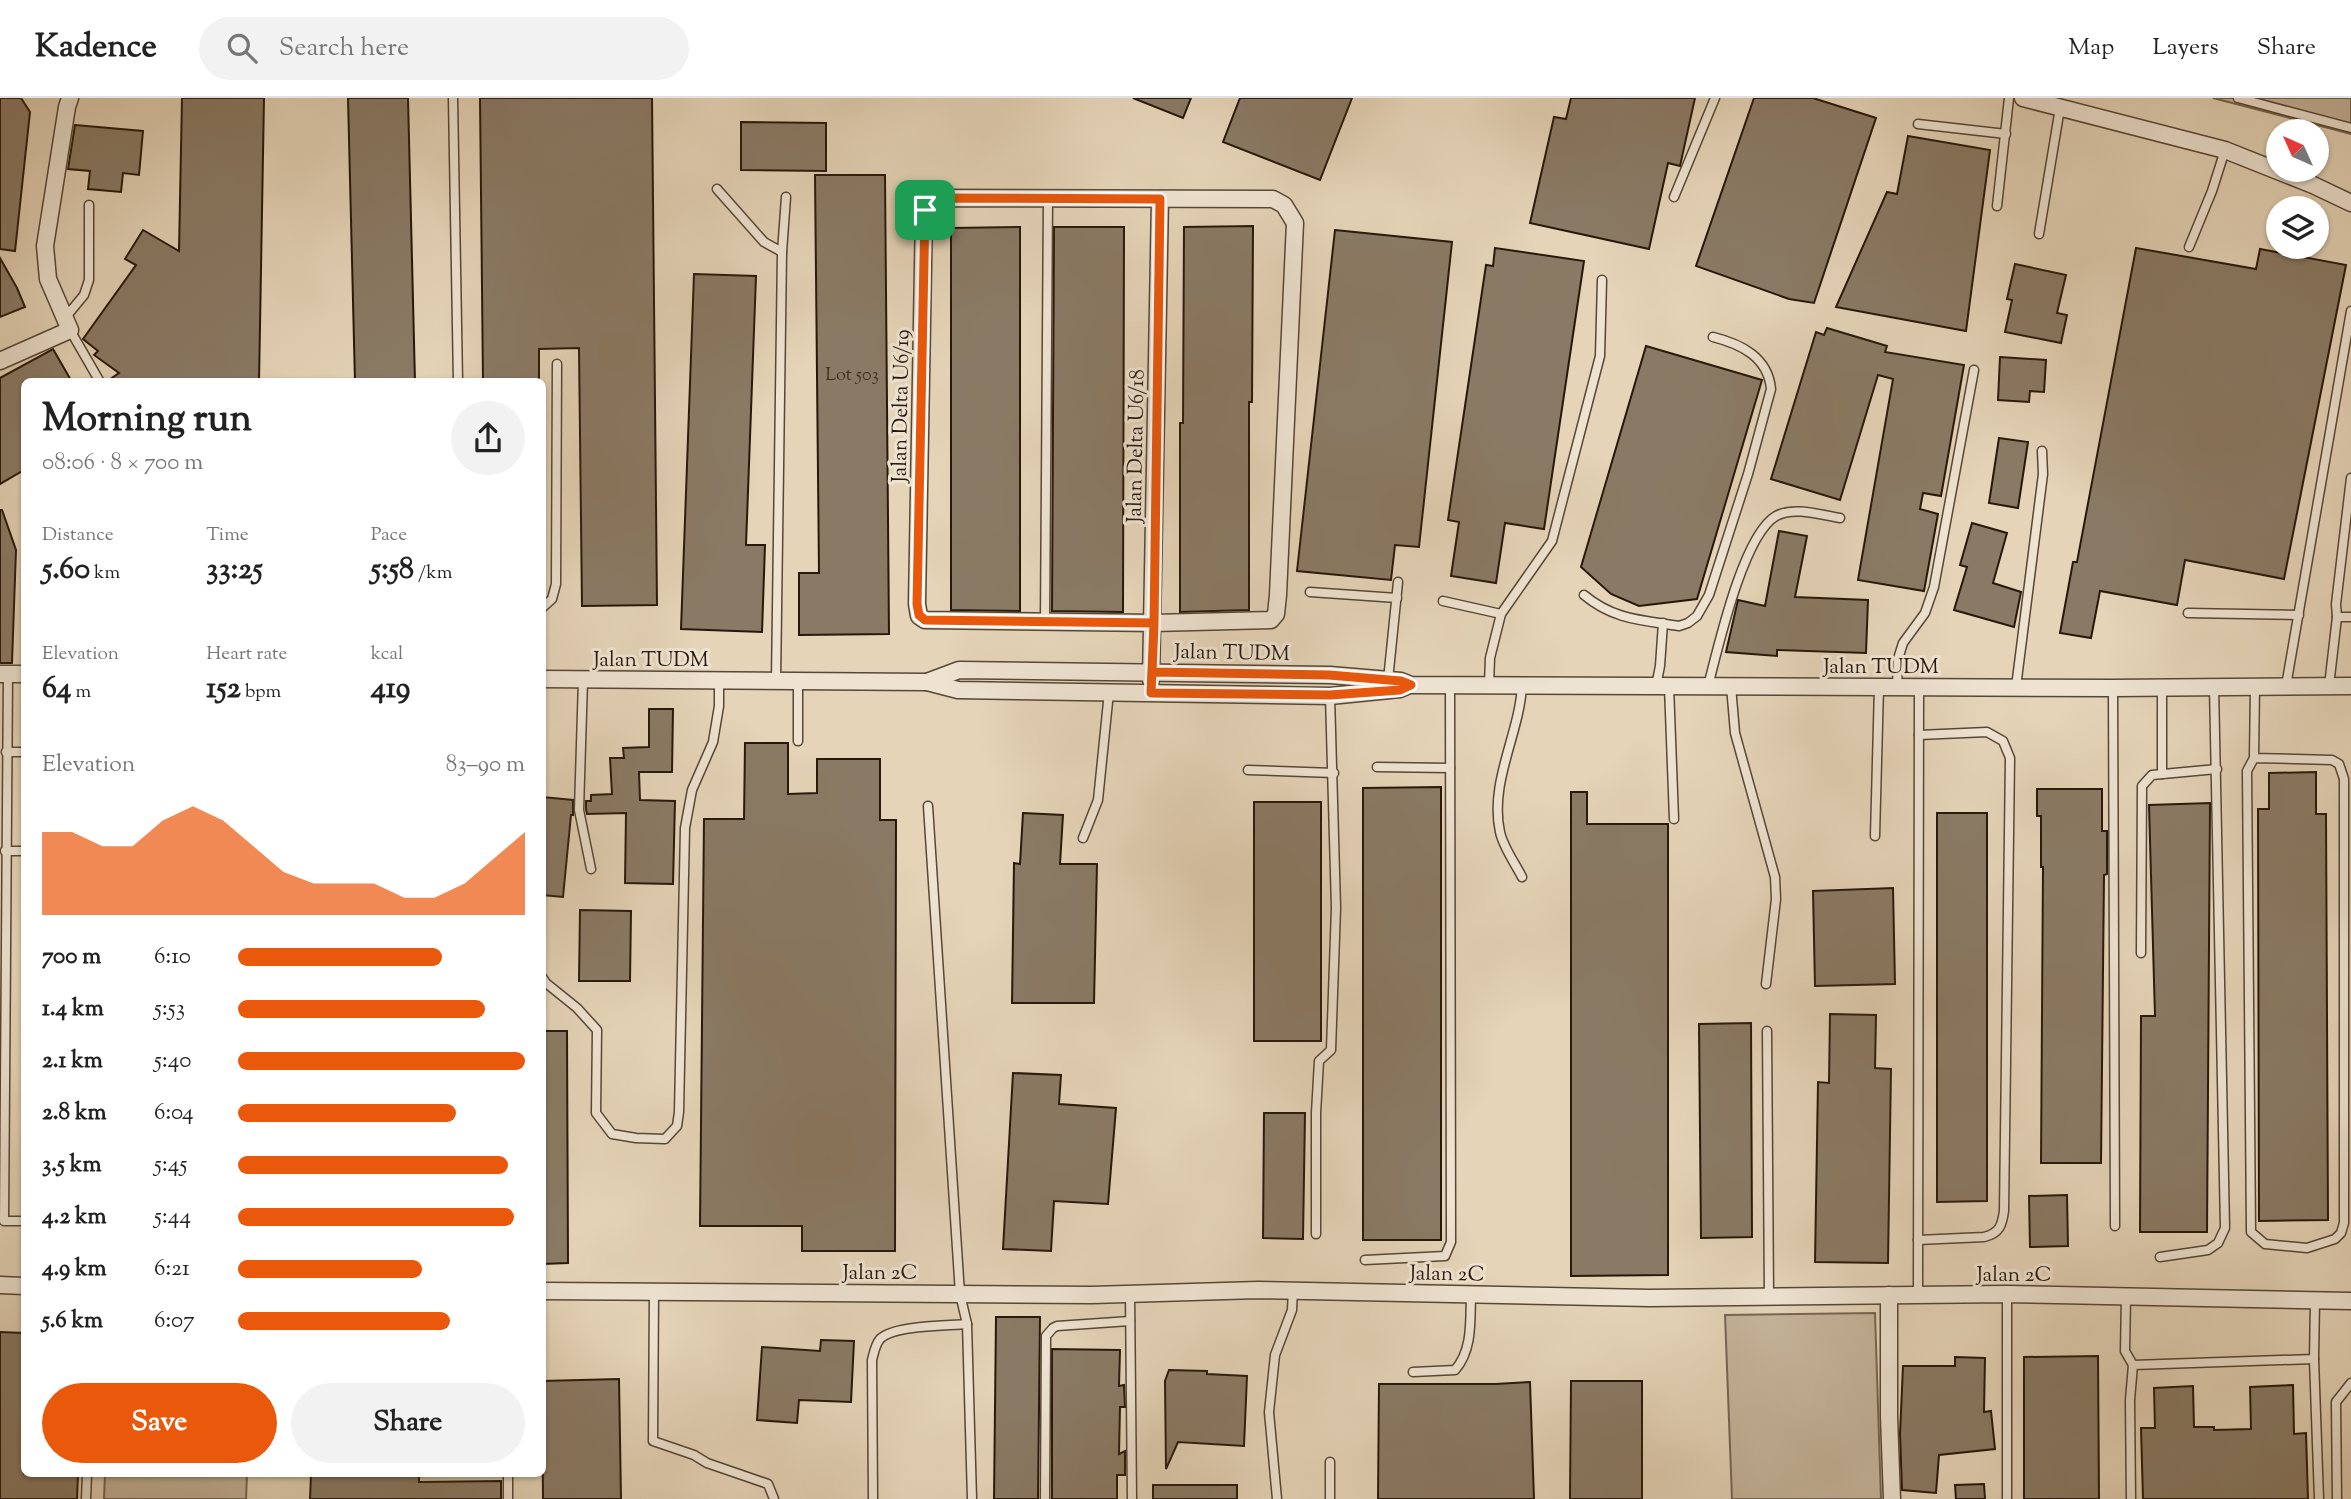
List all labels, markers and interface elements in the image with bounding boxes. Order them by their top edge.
search box [199,17,689,80]
text: Kadence [35,24,157,72]
icon: search [223,29,261,67]
text: Search here [279,30,409,67]
text: Map [2068,31,2114,65]
text: Layers [2152,31,2219,65]
text: Share [2257,31,2316,65]
north arrow [2266,119,2329,182]
map controls [2266,119,2329,259]
pin [895,180,955,240]
icon: arrive [906,191,944,229]
button: layers [2266,196,2329,259]
street label: Jalan Delta U6/19 [886,329,918,484]
house number: Lot 503 [825,363,879,389]
street label: Jalan Delta U6/18 [1121,369,1153,524]
text: Morning run [42,394,252,448]
button: share [451,401,525,475]
text: 08:06 · 8 × 700 m [42,447,203,480]
text: Distance [42,522,114,549]
text: Time [206,522,249,549]
text: Pace [371,522,407,549]
text: 5.60 [42,549,90,592]
text: 33:25 [206,549,263,592]
text: 5:58 [371,549,414,592]
text: km [90,560,120,587]
text: /km [414,560,452,587]
street label: Jalan TUDM [1173,638,1290,670]
text: Elevation [42,641,119,668]
text: Heart rate [206,641,287,668]
text: kcal [371,641,403,668]
street label: Jalan TUDM [592,646,709,676]
street label: Jalan TUDM [1822,653,1939,683]
text: 64 [42,668,71,711]
text: 152 [206,668,241,711]
text: 419 [371,668,410,711]
text: m [71,679,91,706]
text: bpm [241,679,281,706]
text: Elevation [42,749,135,782]
text: 83–90 m [446,749,525,782]
text: 700 m [42,941,101,974]
text: 6:10 [154,941,191,974]
text: 1.4 km [42,993,104,1026]
text: 5:53 [154,993,185,1026]
text: 2.1 km [42,1045,103,1078]
text: 5:40 [154,1045,191,1078]
text: 2.8 km [42,1097,107,1130]
text: 6:04 [154,1097,194,1130]
text: 3.5 km [42,1149,101,1182]
text: 5:45 [154,1149,187,1182]
text: 4.2 km [42,1201,107,1234]
text: 5:44 [154,1201,191,1234]
text: 4.9 km [42,1253,107,1286]
text: 6:21 [154,1253,190,1286]
street label: Jalan 2C [842,1259,917,1289]
street label: Jalan 2C [1408,1259,1485,1291]
street label: Jalan 2C [1976,1261,2051,1291]
text: 5.6 km [42,1305,103,1338]
text: 6:07 [154,1305,195,1338]
button: Save [42,1383,277,1463]
button: Share [291,1383,525,1463]

